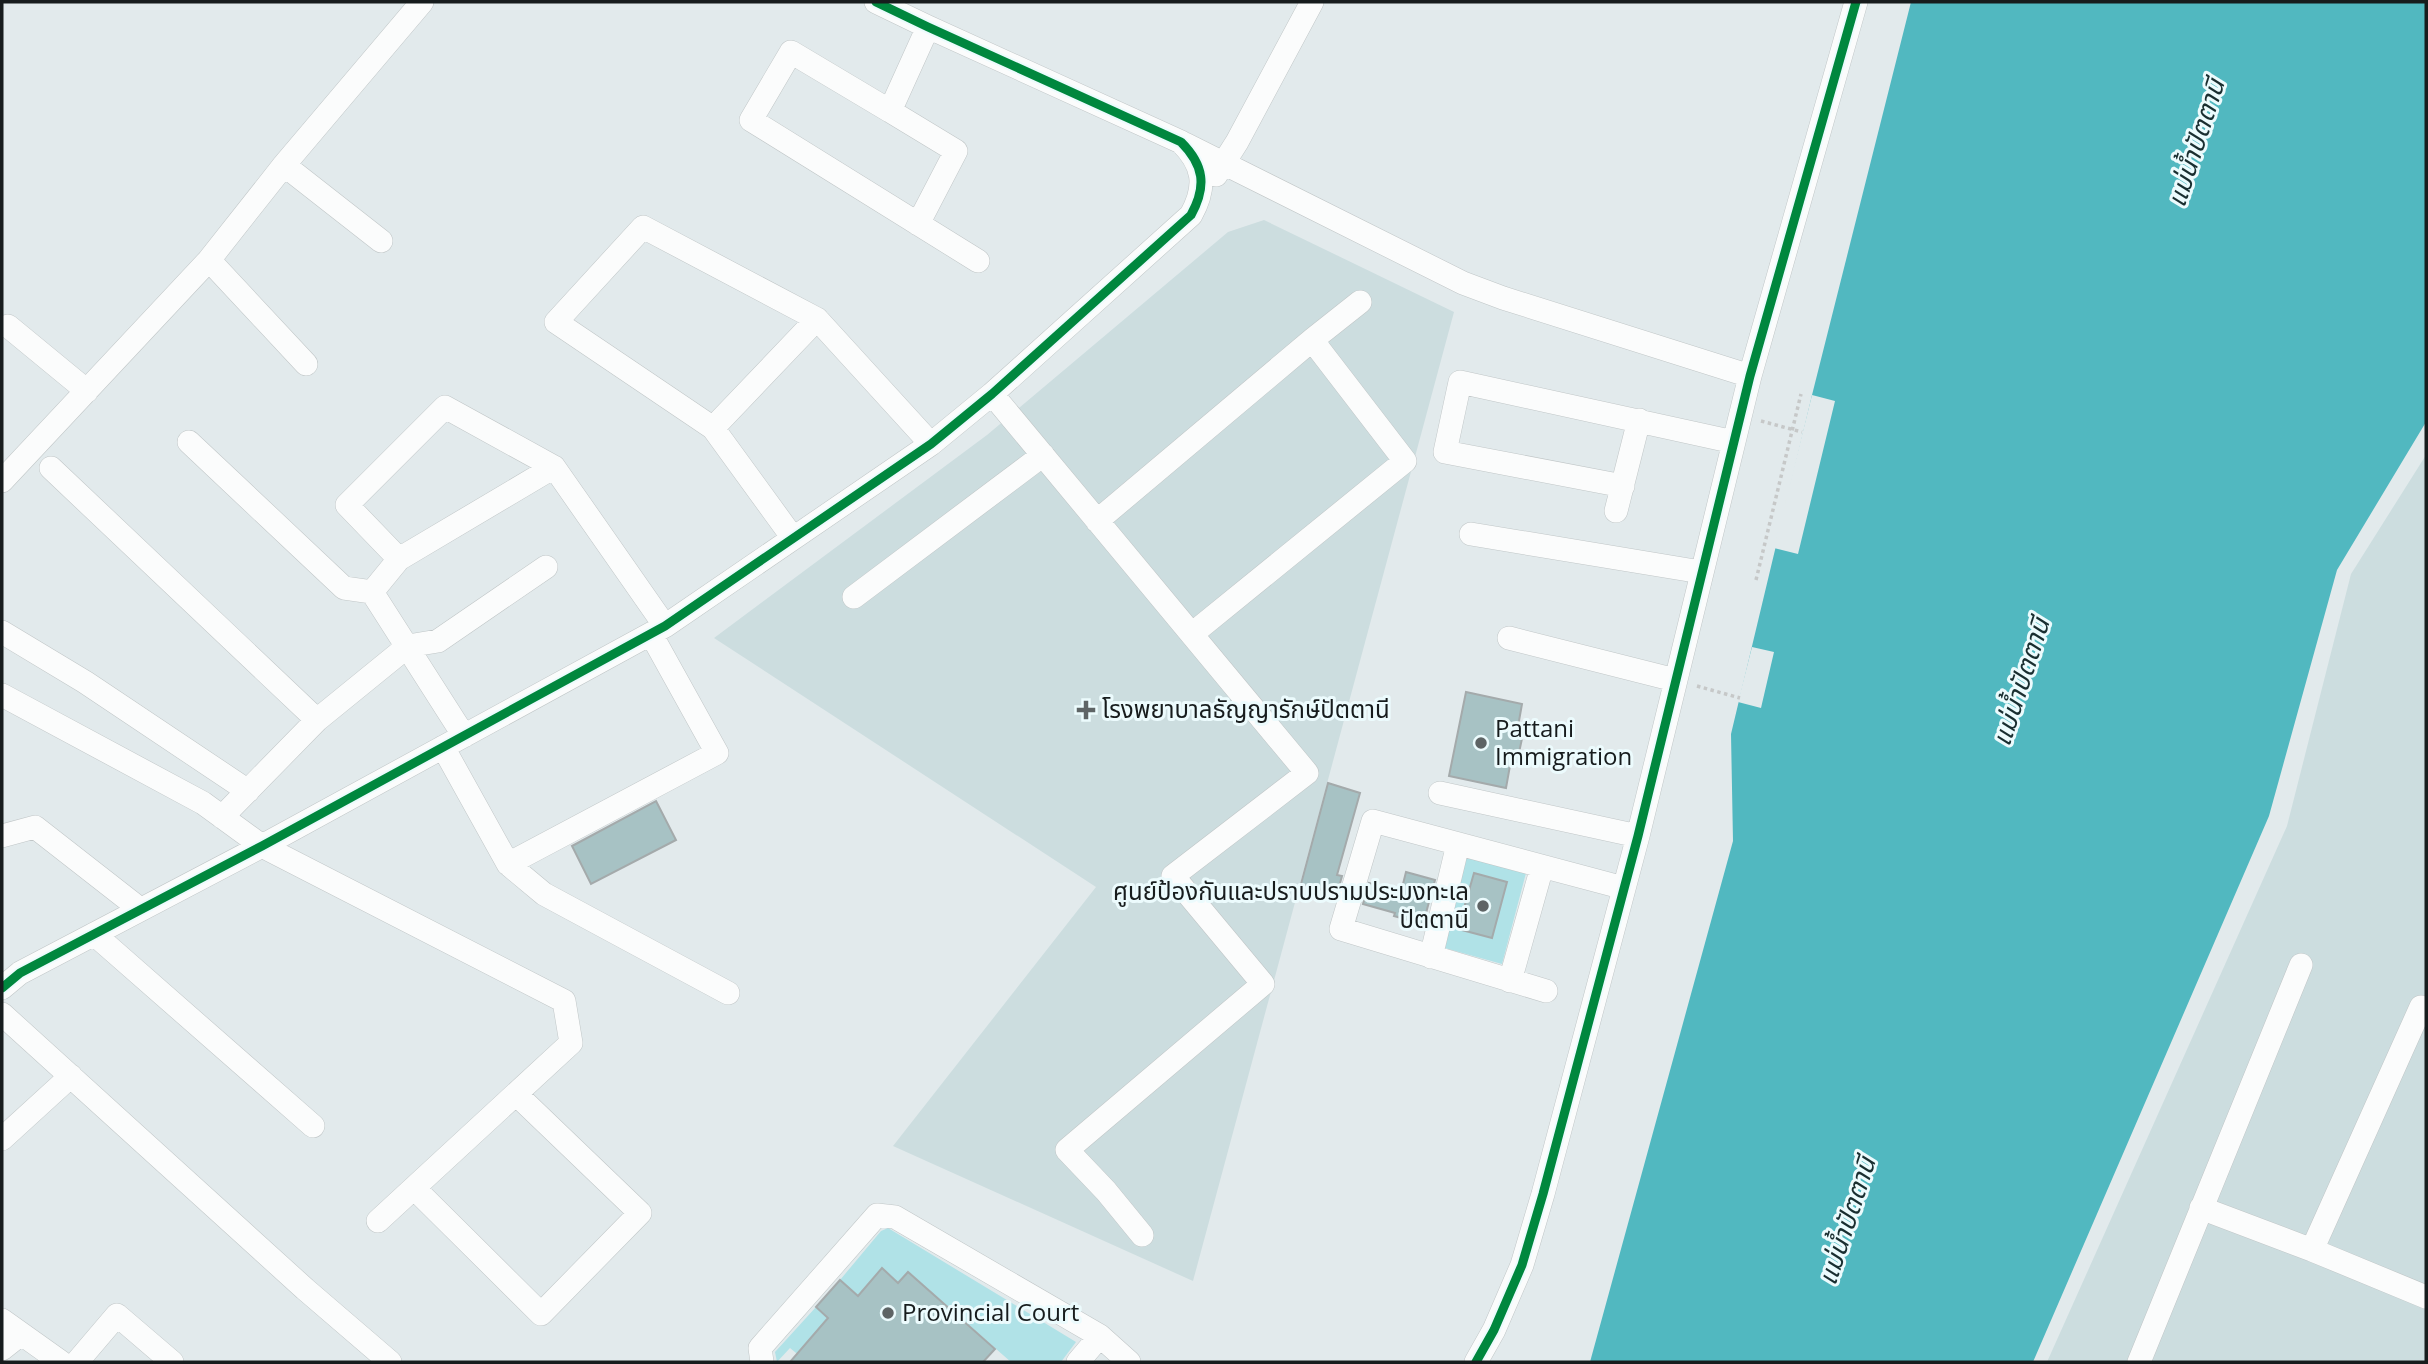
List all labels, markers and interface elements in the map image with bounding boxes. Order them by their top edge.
water label: แม่น้ำปัตตานี [2157,71,2234,211]
water label: แม่น้ำปัตตานี [1982,610,2059,750]
place label: โรงพยาบาลธัญญารักษ์ปัตตานี [1102,692,1390,725]
marker: โรงพยาบาลธัญญารักษ์ปัตตานี [1076,700,1096,720]
place label: Pattani Immigration [1495,711,1632,772]
marker: Pattani Immigration [1473,735,1489,751]
place label: ศูนย์ป้องกันและปราบปรามประมงทะเล ปัตตานี [1113,874,1469,935]
marker: ศูนย์ป้องกันและปราบปรามประมงทะเล ปัตตานี [1475,898,1491,914]
water label: แม่น้ำปัตตานี [1808,1149,1885,1289]
place label: Provincial Court [902,1295,1079,1328]
marker: Provincial Court [880,1305,896,1321]

